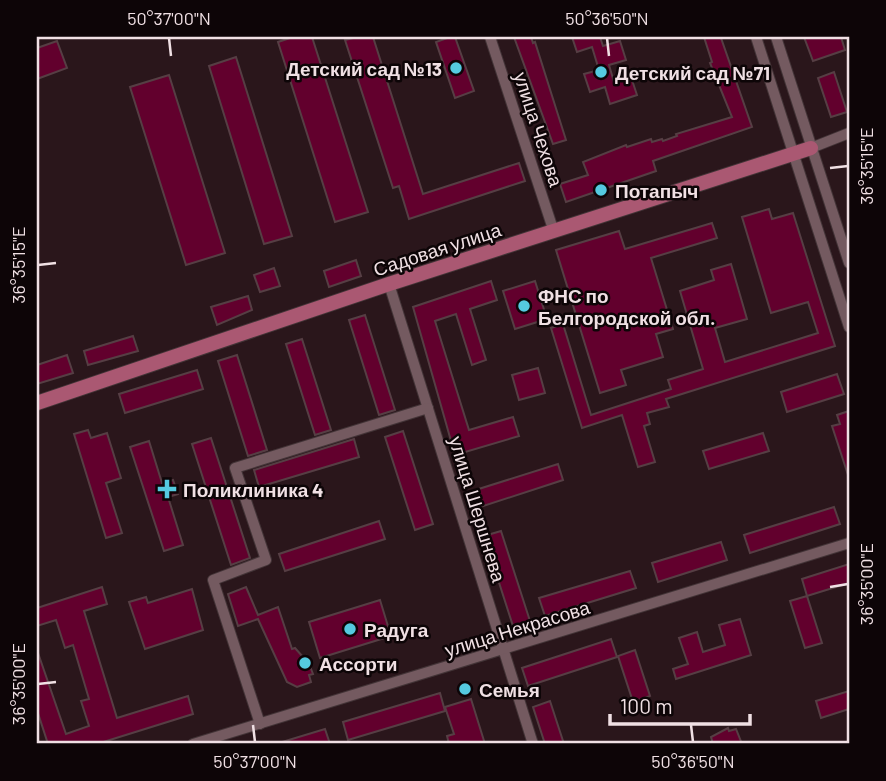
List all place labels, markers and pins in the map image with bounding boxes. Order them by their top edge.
place label: Детский сад №13 [286,57,442,80]
marker: Детский сад №13 [448,60,464,76]
place label: Детский сад №71 [615,61,770,84]
marker: Детский сад №71 [593,64,609,80]
place label: Потапыч [615,179,698,202]
marker: Потапыч [593,182,609,198]
place label: ФНС по Белгородской обл. [538,284,715,329]
marker: ФНС по Белгородской обл. [516,298,532,314]
place label: Поликлиника 4 [183,478,324,501]
marker: Поликлиника 4 [157,479,177,499]
place label: Радуга [364,618,429,641]
marker: Радуга [342,621,358,637]
place label: Ассорти [319,652,398,675]
marker: Ассорти [297,655,313,671]
place label: Семья [479,678,540,701]
marker: Семья [457,681,473,697]

